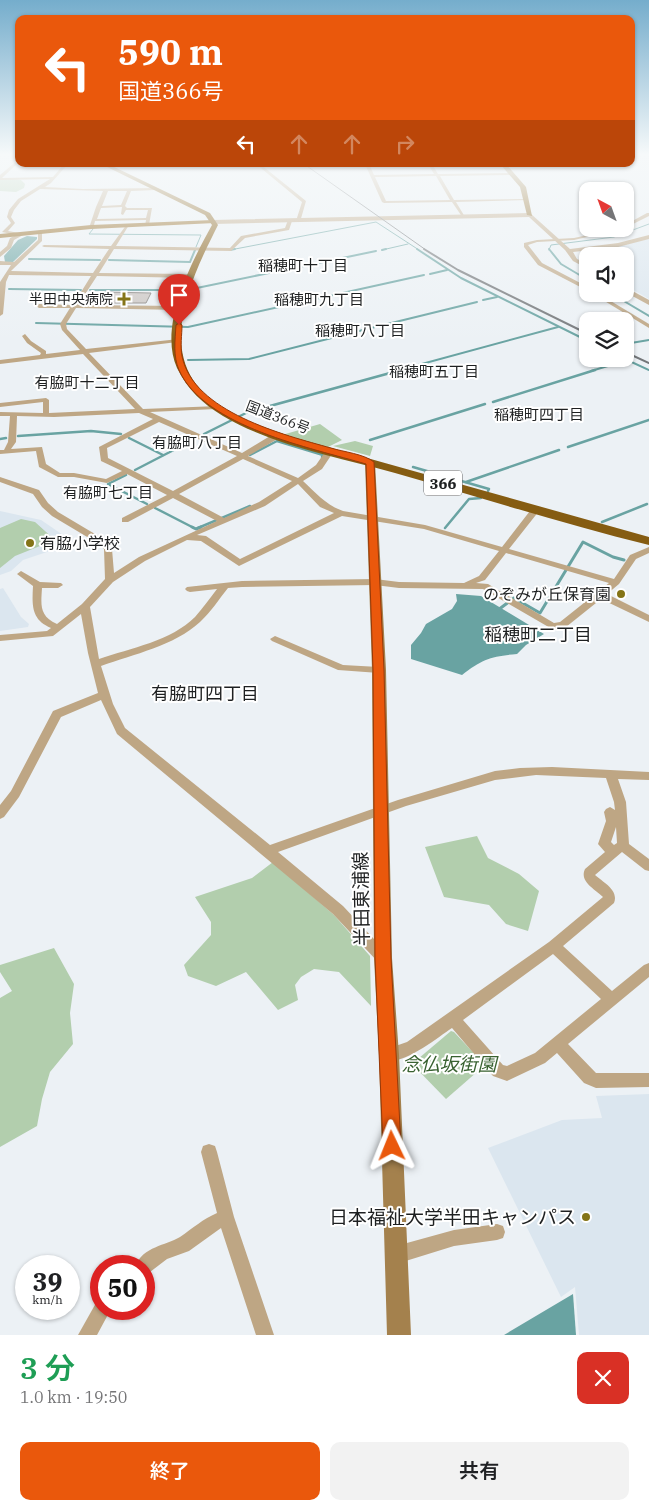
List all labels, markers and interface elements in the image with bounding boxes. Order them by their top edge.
text: 590 m [118,29,223,75]
icon: left [35,35,100,100]
text: 国道366号 [118,76,224,105]
icon: left [232,130,260,158]
icon: ahead [285,130,313,158]
icon: ahead [338,130,366,158]
icon: right [391,130,419,158]
north arrow [579,182,634,238]
map controls [579,182,634,367]
button: sound [579,247,634,302]
district label: 稲穂町十丁目 [258,256,348,275]
pin [158,274,200,325]
icon: arrive [165,281,193,309]
place label: 半田中央病院 [29,290,113,308]
district label: 稲穂町九丁目 [274,290,364,309]
marker: 半田中央病院 [117,292,131,306]
button: layers [579,312,634,367]
district label: 稲穂町八丁目 [315,321,405,340]
district label: 稲穂町五丁目 [389,362,479,381]
district label: 有脇町十二丁目 [34,373,140,392]
street label: 国道366号 [243,397,313,437]
district label: 稲穂町四丁目 [494,405,584,424]
district label: 有脇町八丁目 [152,433,242,452]
road number: 366 [424,470,462,496]
district label: 有脇町七丁目 [63,483,153,502]
place label: 有脇小学校 [40,533,120,553]
marker: 有脇小学校 [24,537,36,549]
place label: のぞみが丘保育園 [483,584,611,604]
marker: のぞみが丘保育園 [615,588,627,600]
district label: 稲穂町二丁目 [484,623,592,646]
district label: 有脇町四丁目 [151,682,259,705]
street label: 半田東浦線 [348,851,374,947]
park label: 念仏坂街園 [401,1052,499,1076]
position arrow [365,1119,417,1171]
place label: 日本福祉大学半田キャンパス [329,1205,576,1229]
marker: 日本福祉大学半田キャンパス [580,1211,592,1223]
speed limit sign: 50 [90,1255,155,1320]
text: 39 [32,1265,63,1298]
text: km/h [32,1292,63,1307]
text: 3 分 [20,1348,75,1387]
button: close [577,1352,629,1404]
text: 1.0 km · 19:50 [20,1387,127,1407]
button: 終了 [20,1442,320,1500]
button: 共有 [330,1442,629,1500]

